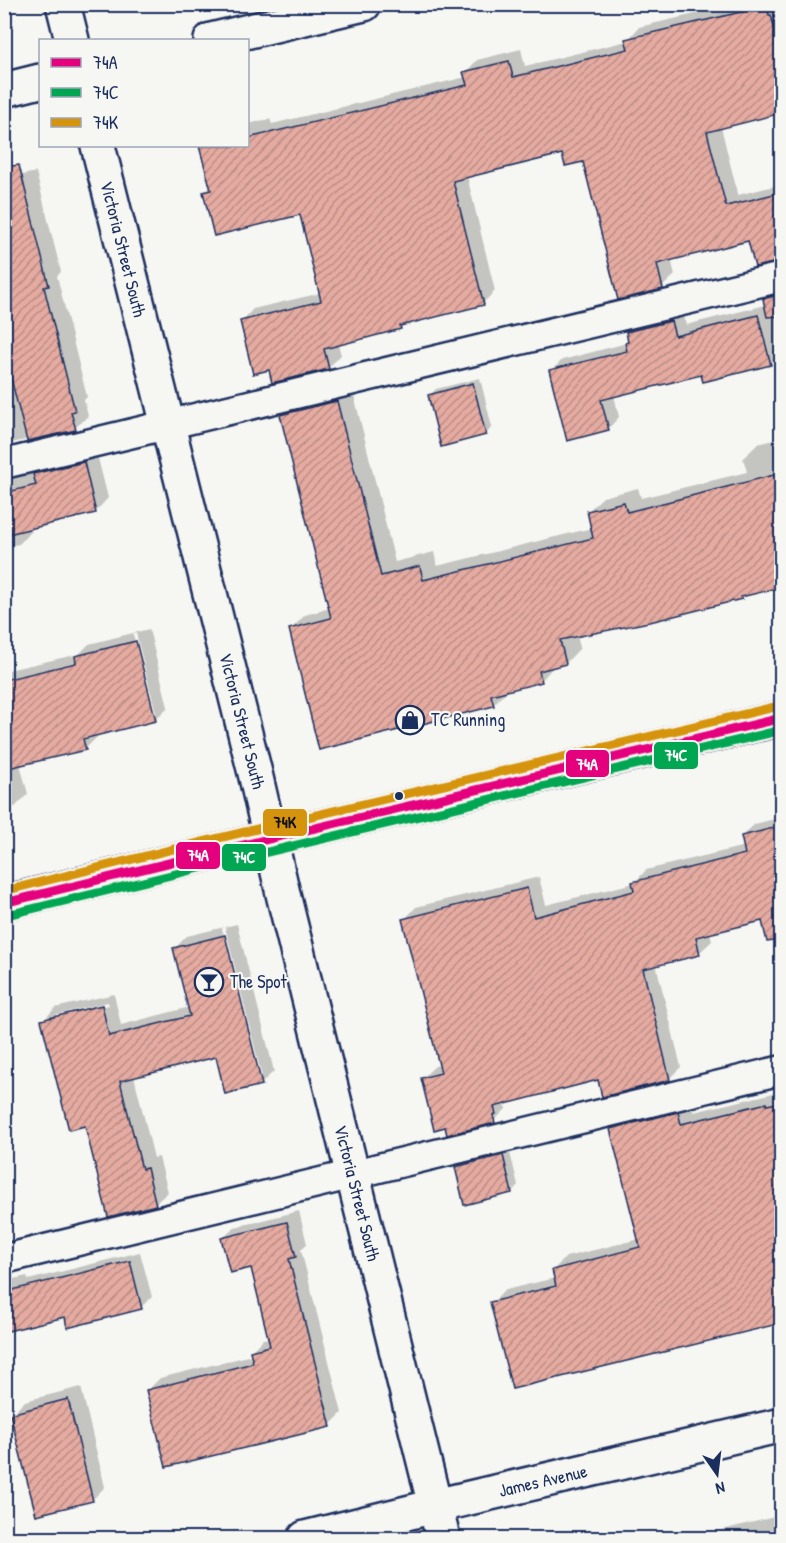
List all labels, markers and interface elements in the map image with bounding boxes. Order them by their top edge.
legend [39,39,249,147]
text: 74A [93,50,118,75]
text: 74C [93,80,119,105]
text: 74K [93,110,119,135]
street label: Victoria Street South [95,178,153,320]
street label: Victoria Street South [214,650,272,792]
shop icon: TC Running [394,704,426,736]
place label: TC Running [431,707,505,732]
line badge: 74C [653,741,699,770]
text: 74C [664,744,688,766]
line badge: 74A [565,749,610,778]
text: 74A [575,753,598,775]
unlabelled marker [393,790,405,802]
line badge: 74K [262,808,308,837]
text: 74K [273,811,297,833]
line badge: 74A [175,841,221,870]
line badge: 74C [221,843,267,872]
text: 74A [186,844,209,866]
text: 74C [232,846,256,868]
bar icon: The Spot [193,966,225,998]
place label: The Spot [230,969,288,994]
street label: Victoria Street South [329,1122,387,1264]
north arrow [687,1444,747,1504]
street label: James Avenue [496,1458,589,1503]
text: N [713,1477,727,1500]

